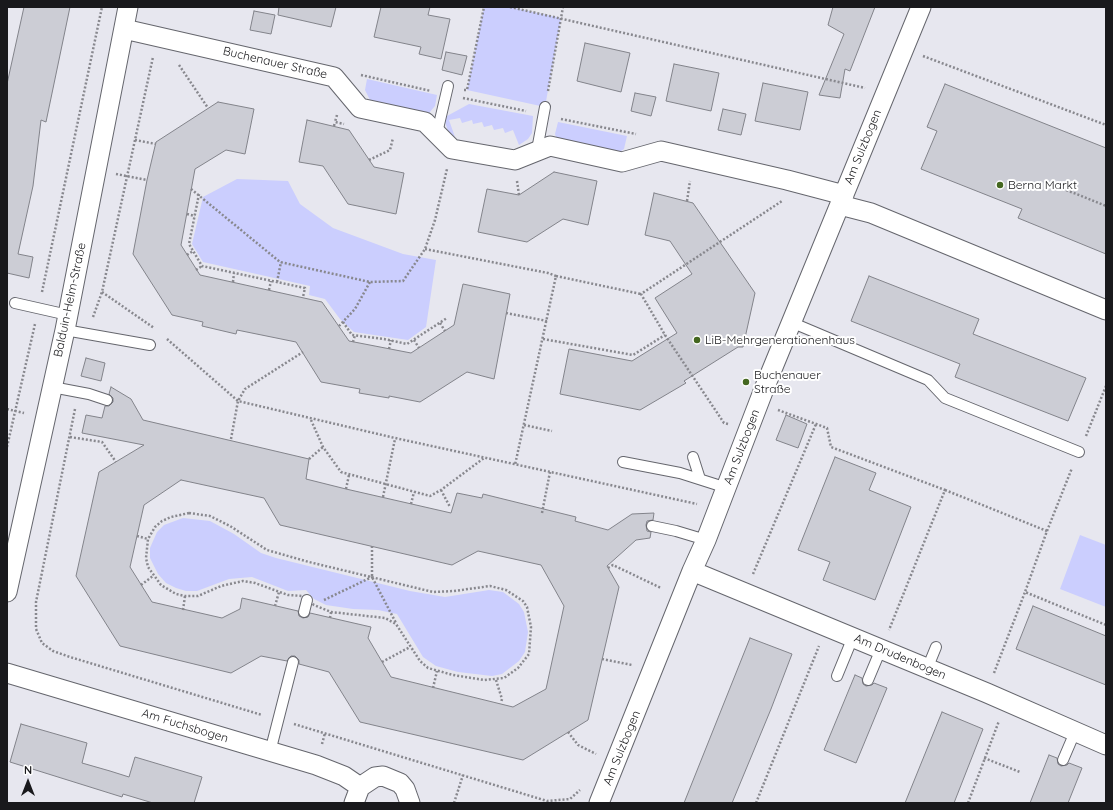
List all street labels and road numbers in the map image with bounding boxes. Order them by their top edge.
street label: Buchenauer Straße [221,44,329,82]
street label: Am Sulzbogen [841,107,885,187]
street label: Balduin-Helm-Straße [51,241,89,359]
street label: Am Sulzbogen [721,407,763,487]
street label: Am Drudenbogen [852,631,948,683]
street label: Am Fuchsbogen [140,706,230,746]
street label: Am Sulzbogen [600,708,644,788]

